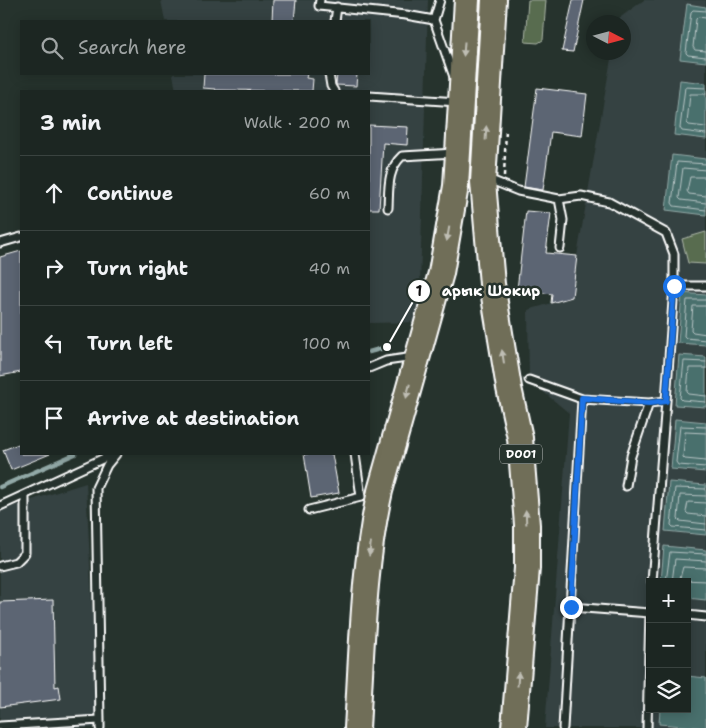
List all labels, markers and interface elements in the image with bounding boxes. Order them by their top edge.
north arrow [586,15,631,60]
search box [20,20,370,75]
icon: search [38,34,66,62]
text: Search here [78,35,187,60]
one-way arrow [460,41,468,57]
text: 3 min [40,109,101,137]
text: Walk · 200 m [244,112,350,133]
one-way arrow [483,125,491,141]
icon: ahead [40,179,68,207]
text: Continue [87,181,173,206]
text: 60 m [309,183,350,204]
one-way arrow [443,226,451,242]
icon: right [40,254,68,282]
text: Turn right [87,256,188,281]
text: 40 m [308,258,350,279]
route start [663,275,686,298]
callout: арык Шокир [406,276,550,306]
text: 1 [416,281,423,301]
text: арык Шокир [442,281,540,301]
icon: left [40,329,68,357]
text: Turn left [87,331,173,356]
text: 100 m [302,333,350,354]
one-way arrow [499,348,507,364]
one-way arrow [404,384,412,399]
icon: arrive [40,404,68,432]
text: Arrive at destination [87,406,299,431]
road number: D001 [500,444,542,464]
one-way arrow [522,509,530,525]
one-way arrow [366,541,374,557]
map controls [646,578,691,713]
button: + [646,578,691,623]
route end [560,596,583,619]
button: − [646,623,691,668]
button: layers [646,668,691,713]
one-way arrow [514,671,522,687]

